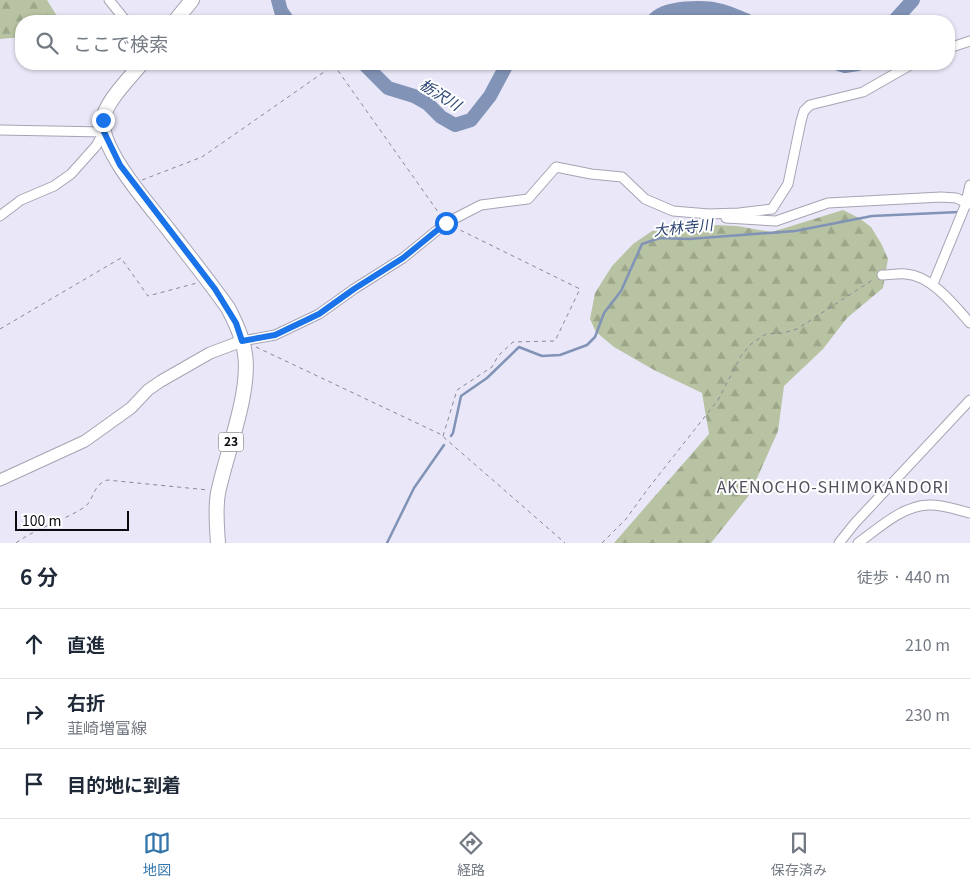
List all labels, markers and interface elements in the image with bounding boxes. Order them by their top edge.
search box [15,15,955,70]
icon: search [33,29,61,57]
text: ここで検索 [73,29,168,56]
water label: 栃沢川 [416,73,467,116]
route end [92,109,115,132]
route start [435,212,458,235]
water label: 大林寺川 [652,213,716,240]
road number: 23 [218,432,244,452]
district label: AKENOCHO-SHIMOKANDORI [717,474,949,498]
scale bar [15,508,129,531]
text: 100 m [22,510,61,530]
text: 6 分 [20,561,58,591]
text: 徒歩 · 440 m [857,564,950,588]
icon: ahead [20,630,48,658]
text: 直進 [67,630,105,657]
text: 210 m [905,632,950,656]
text: 右折 [67,688,105,715]
icon: right [20,700,48,728]
text: 230 m [905,702,950,726]
text: 韮崎増富線 [67,715,147,739]
icon: arrive [20,770,48,798]
text: 目的地に到着 [67,770,181,797]
tab: 地図 [143,829,171,879]
tab: 経路 [457,829,485,879]
tab: 保存済み [771,829,827,879]

